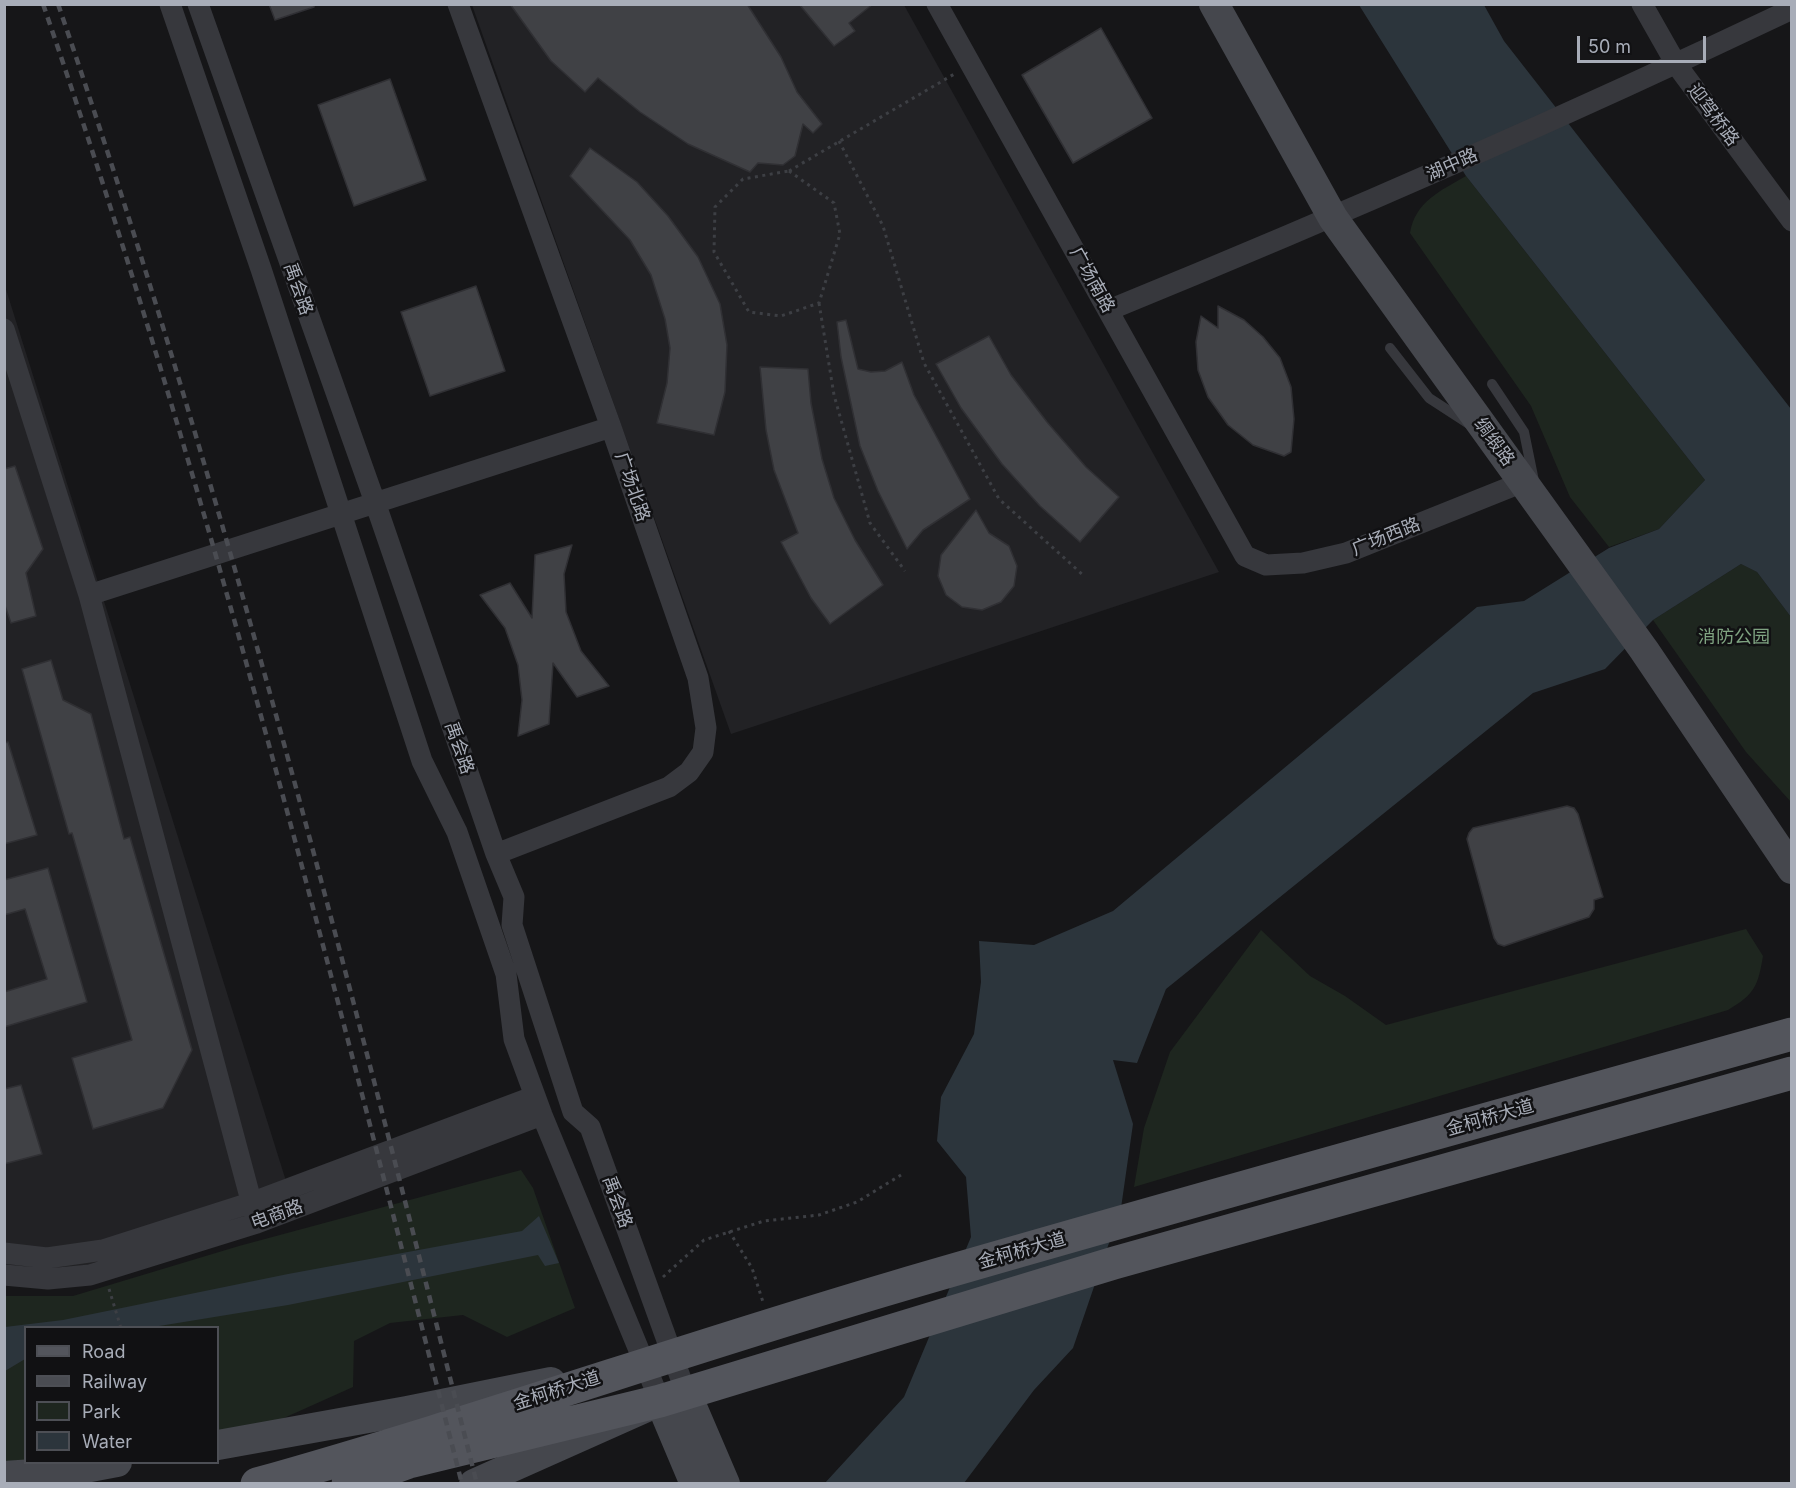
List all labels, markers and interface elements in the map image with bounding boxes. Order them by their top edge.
scale bar [1580,24,1709,62]
text: 50 m [1588,36,1631,57]
street label: 迎驾桥路 [1683,80,1743,150]
street label: 湖中路 [1423,144,1481,186]
street label: 广场南路 [1065,243,1119,317]
street label: 禹会路 [279,260,317,318]
street label: 绸缎路 [1469,414,1519,470]
street label: 广场北路 [610,449,654,525]
street label: 广场西路 [1349,514,1423,560]
park label: 消防公园 [1698,627,1770,649]
street label: 禹会路 [440,719,478,777]
street label: 金柯桥大道 [1444,1095,1536,1141]
street label: 禹会路 [598,1173,636,1231]
street label: 电商路 [248,1196,306,1234]
street label: 金柯桥大道 [976,1228,1068,1274]
legend [24,1326,219,1464]
text: Road [82,1341,125,1362]
street label: 金柯桥大道 [511,1367,603,1415]
text: Railway [82,1371,147,1392]
text: Park [82,1401,121,1422]
text: Water [82,1431,132,1452]

